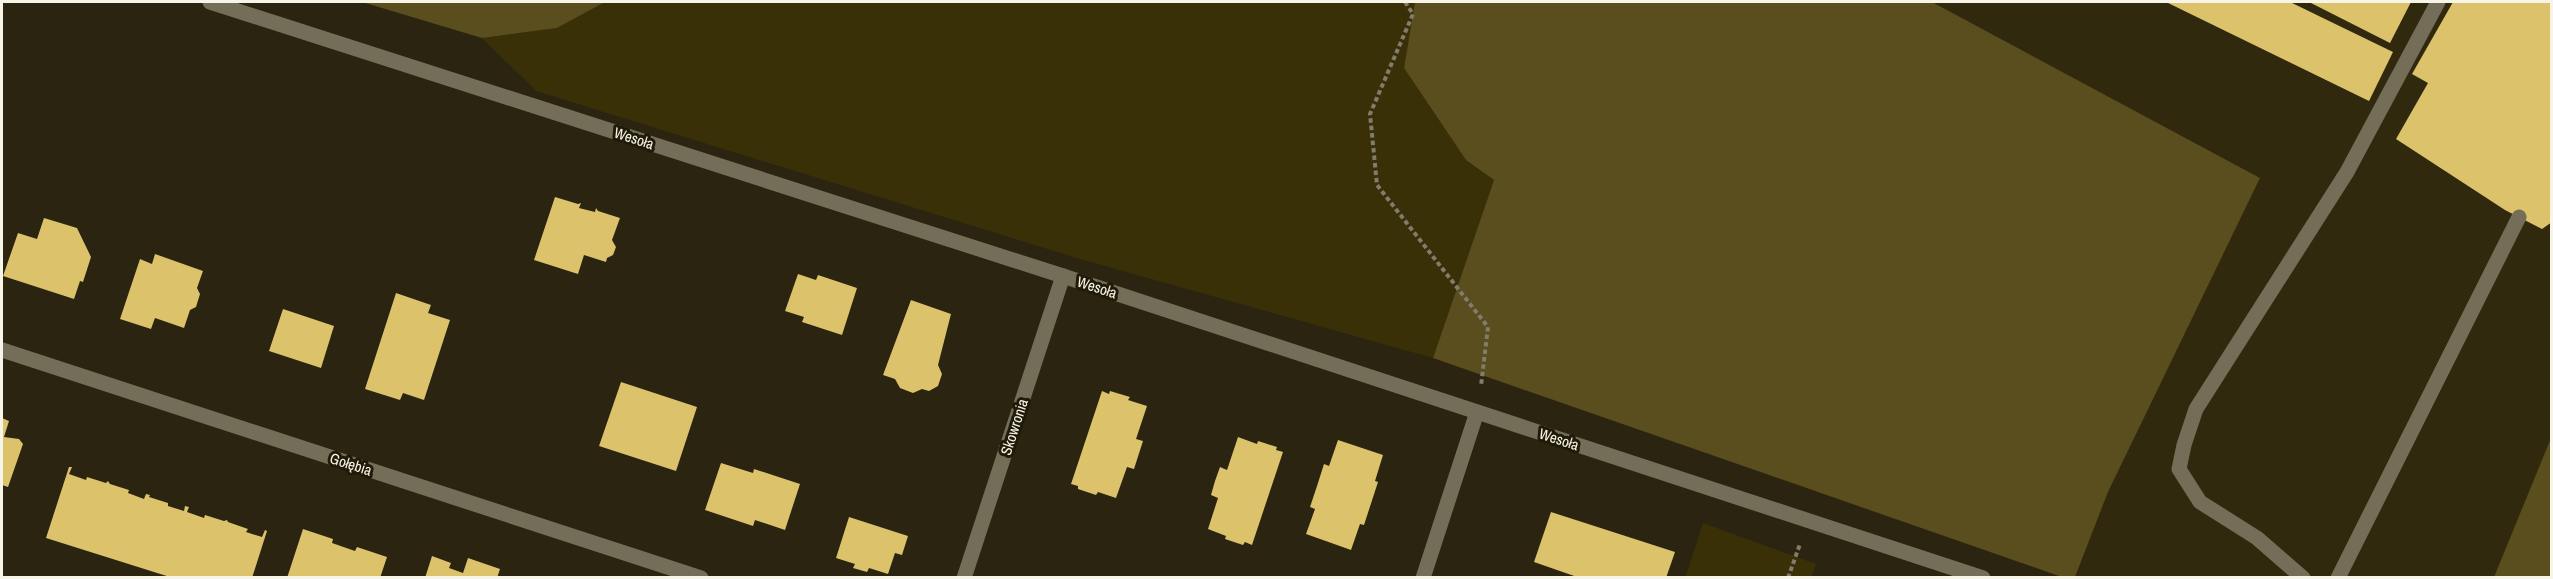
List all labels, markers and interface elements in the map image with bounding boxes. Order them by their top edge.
street label: Wesoła [611,122,657,154]
street label: Wesoła [1074,271,1120,303]
street label: Skowronia [995,396,1033,458]
street label: Wesoła [1536,423,1582,455]
street label: Gołębia [327,447,375,481]

